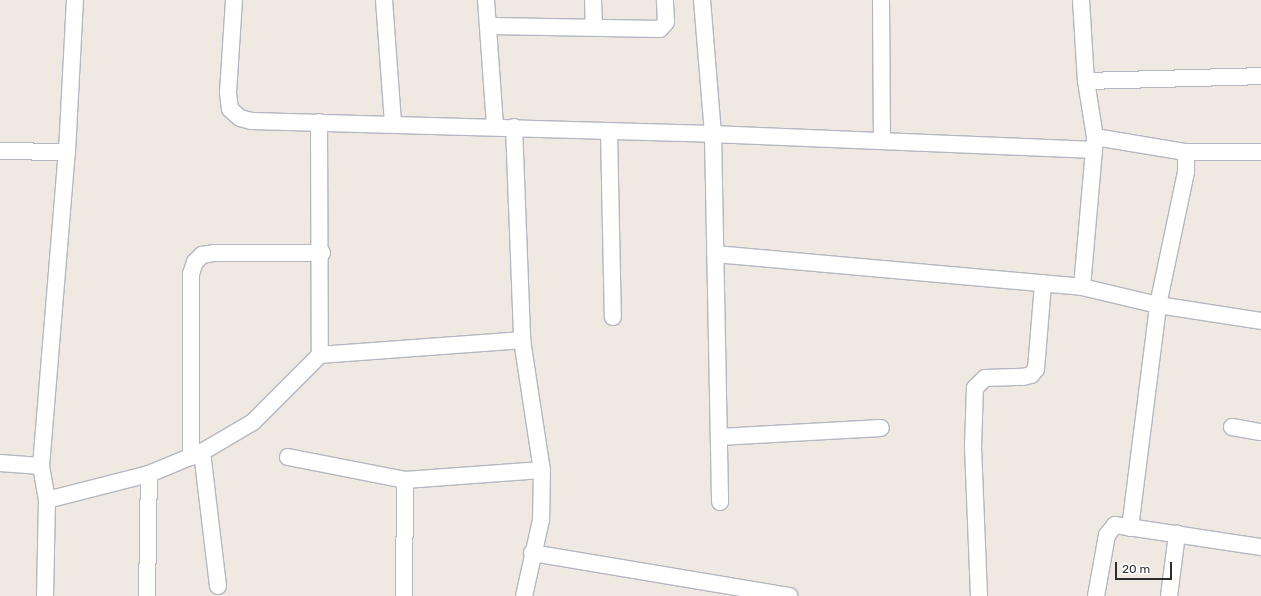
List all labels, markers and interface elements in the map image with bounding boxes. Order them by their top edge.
scale bar [1117,554,1174,580]
text: 20 m [1122,562,1150,576]

